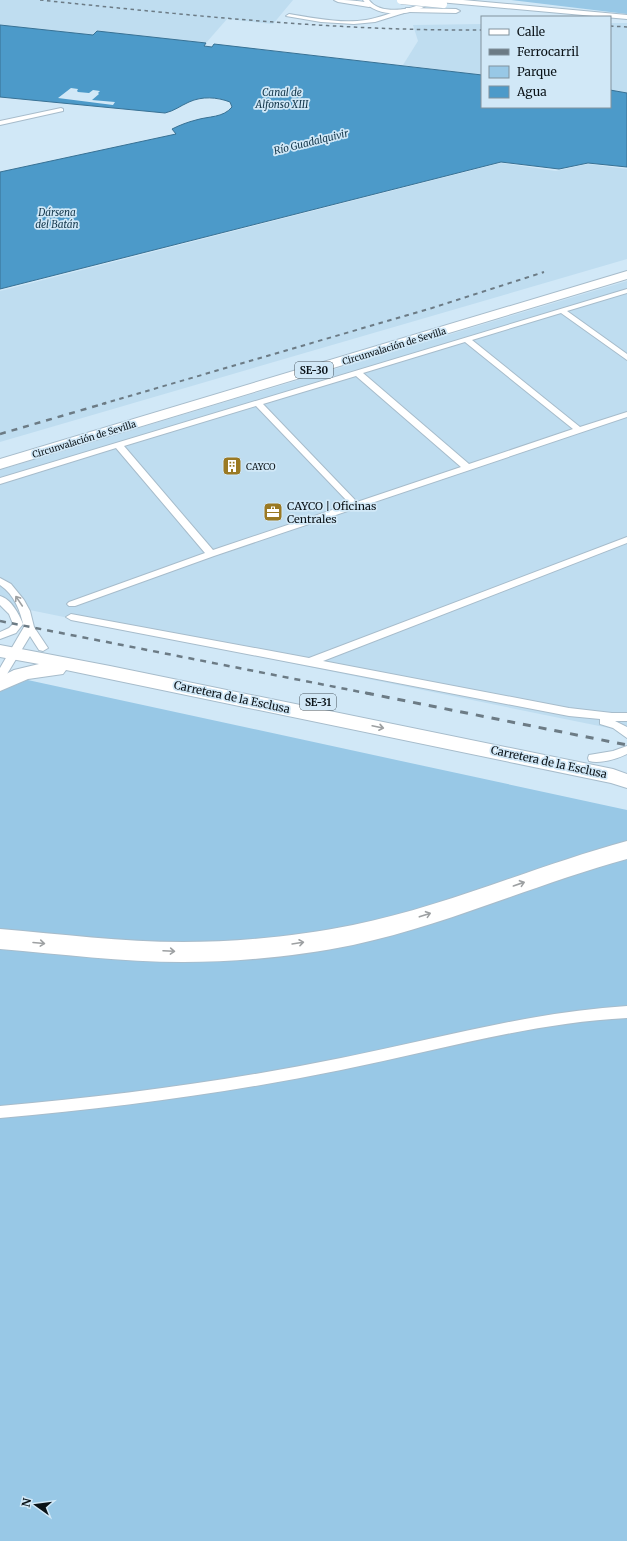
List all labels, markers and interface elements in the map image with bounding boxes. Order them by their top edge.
legend [481,16,611,108]
text: Calle [517,24,545,39]
text: Ferrocarril [517,44,579,59]
text: Parque [517,64,557,79]
text: Agua [516,84,547,99]
water label: Canal de Alfonso XIII [255,86,309,111]
water label: Río Guadalquivir [272,126,350,158]
water label: Dársena del Batán [35,206,79,231]
street label: Circunvalación de Sevilla [341,325,447,367]
road number: SE-30 [295,362,333,378]
street label: Circunvalación de Sevilla [31,418,137,460]
building icon: CAYCO [221,455,243,477]
place label: CAYCO [246,461,276,472]
place label: CAYCO | Oficinas Centrales [287,499,376,526]
office icon: CAYCO | Oficinas Centrales [262,501,284,523]
one-way arrow [15,596,23,607]
street label: Carretera de la Esclusa [173,678,291,716]
road number: SE-31 [300,694,336,710]
one-way arrow [371,723,384,731]
street label: Carretera de la Esclusa [490,743,608,781]
one-way arrow [513,880,526,887]
one-way arrow [419,911,431,919]
one-way arrow [32,939,45,946]
one-way arrow [291,939,304,947]
one-way arrow [162,948,175,955]
north arrow [16,1485,56,1525]
text: N [18,1496,34,1508]

